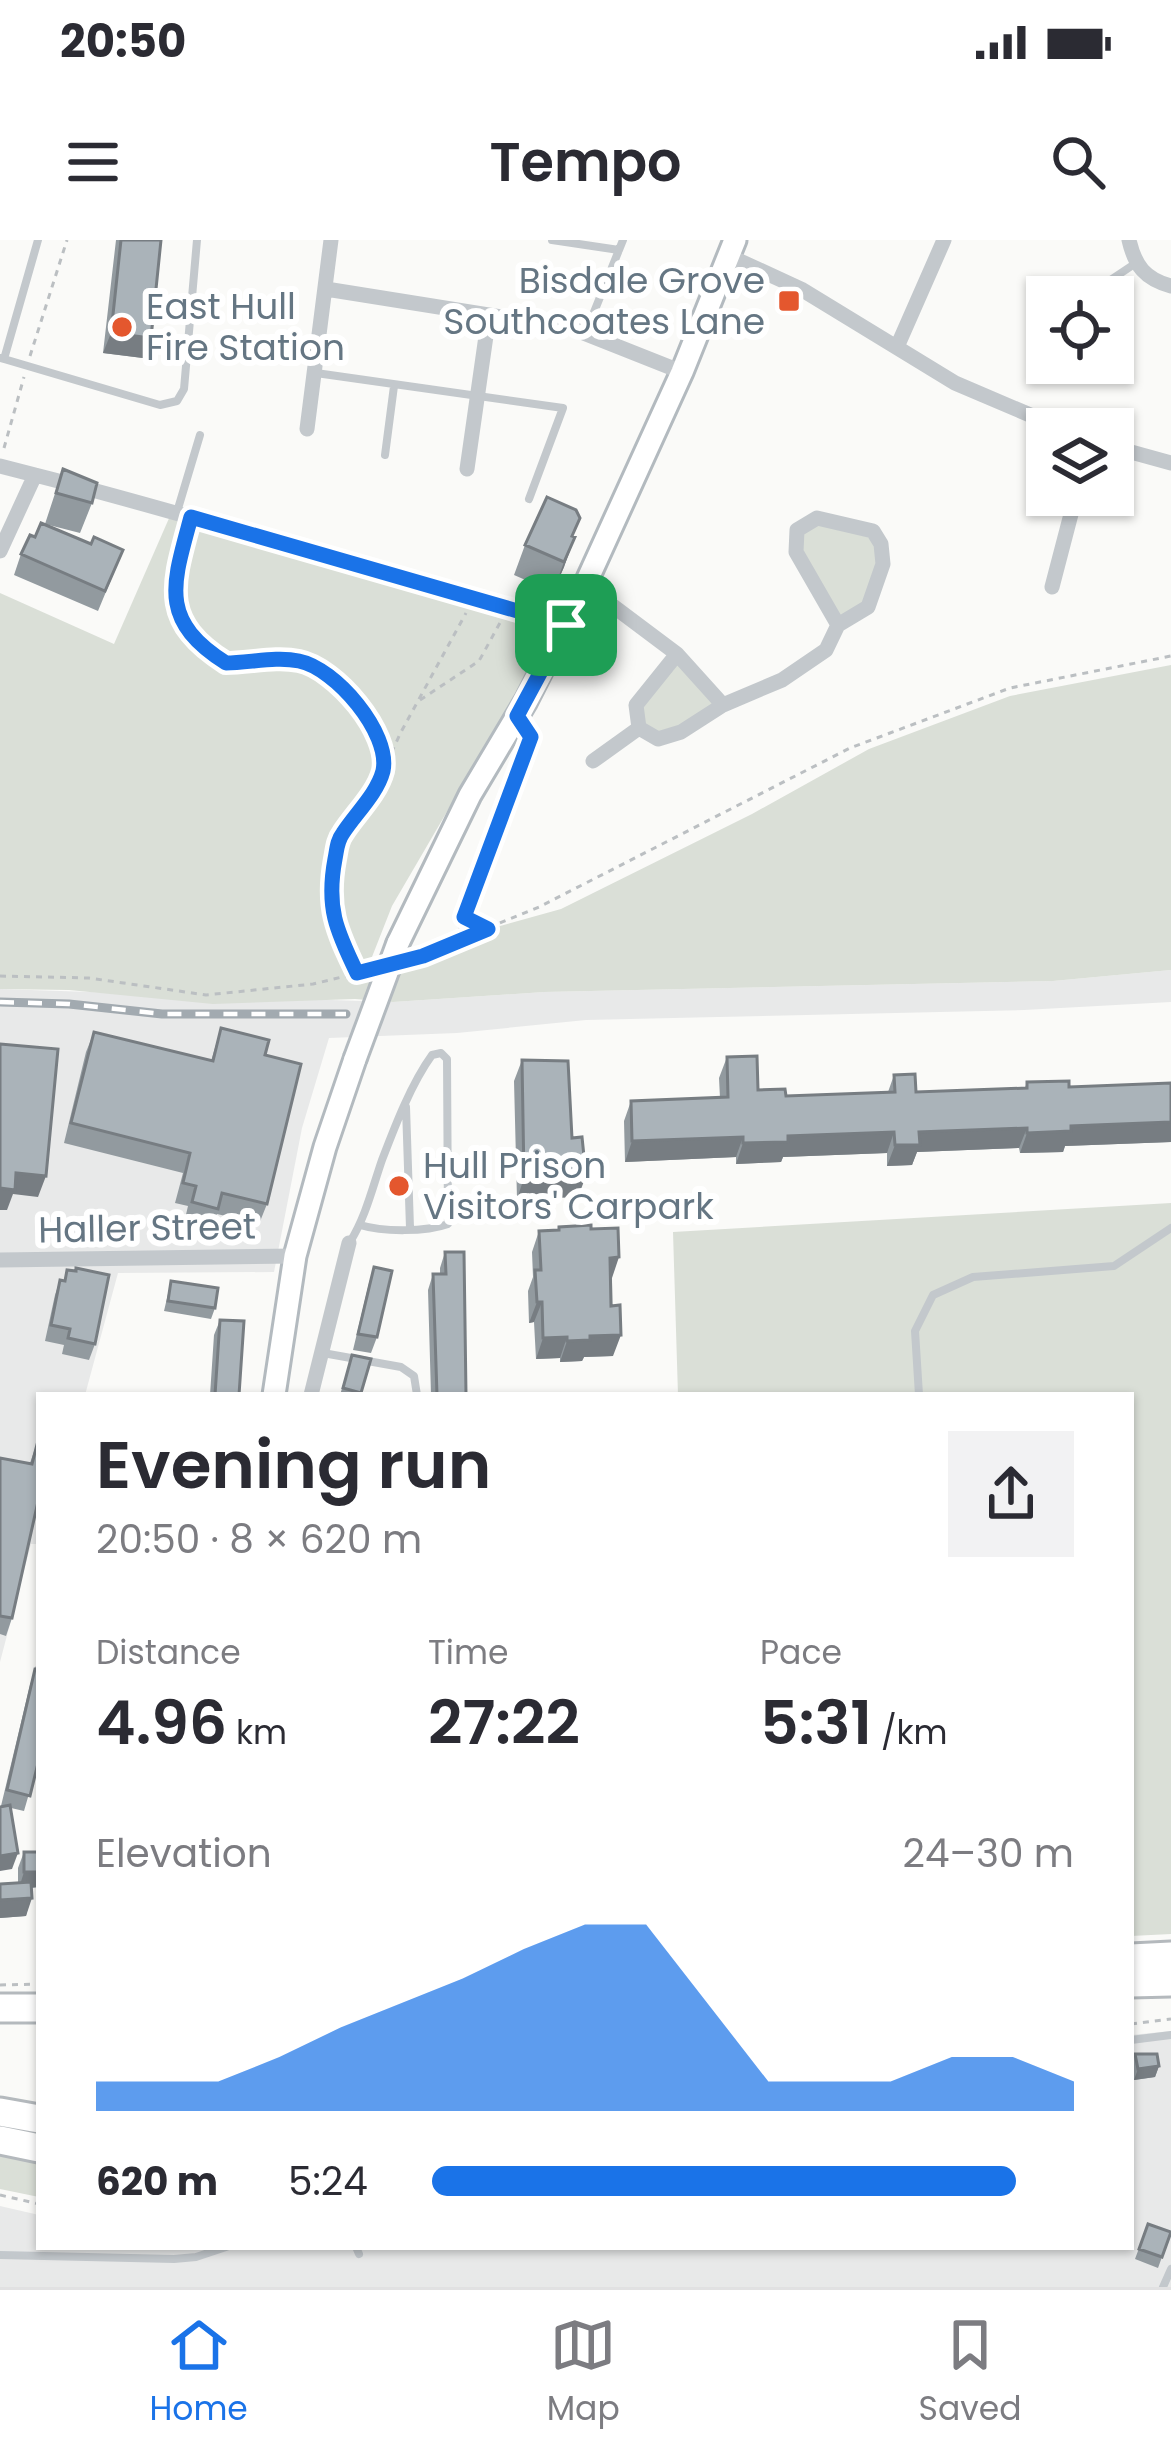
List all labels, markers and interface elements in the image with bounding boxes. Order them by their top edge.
text: 20:50 [60,10,186,73]
text: Tempo [489,124,682,200]
icon: menu [60,129,126,195]
icon: search [1045,129,1111,195]
place label: Bisdale Grove Southcoates Lane [443,255,765,347]
map controls [1026,276,1134,516]
button: locate [1026,276,1134,384]
place label: East Hull Fire Station [146,281,345,373]
marker: Bisdale Grove Southcoates Lane [776,288,802,314]
marker: East Hull Fire Station [109,314,135,340]
button: layers [1026,408,1134,516]
pin [515,574,617,676]
icon: arrive [533,592,599,658]
place label: Hull Prison Visitors' Carpark [423,1140,714,1232]
marker: Hull Prison Visitors' Carpark [386,1173,412,1199]
street label: Haller Street [38,1201,256,1255]
text: Evening run [96,1419,491,1511]
button: share [948,1431,1074,1557]
text: 20:50 · 8 × 620 m [96,1512,422,1567]
text: Distance [96,1629,241,1676]
text: Time [428,1629,508,1676]
text: Pace [760,1629,842,1676]
text: 4.96 [96,1681,227,1765]
text: 27:22 [428,1681,580,1765]
text: 5:31 [760,1681,872,1765]
text: km [227,1709,287,1756]
text: /km [872,1709,948,1756]
text: Elevation [96,1826,272,1881]
text: 24–30 m [903,1826,1074,1881]
text: 620 m [96,2154,218,2209]
text: 5:24 [288,2154,368,2209]
tab: Home [149,2312,248,2434]
tab: Map [547,2312,620,2434]
tab: Saved [919,2312,1022,2434]

